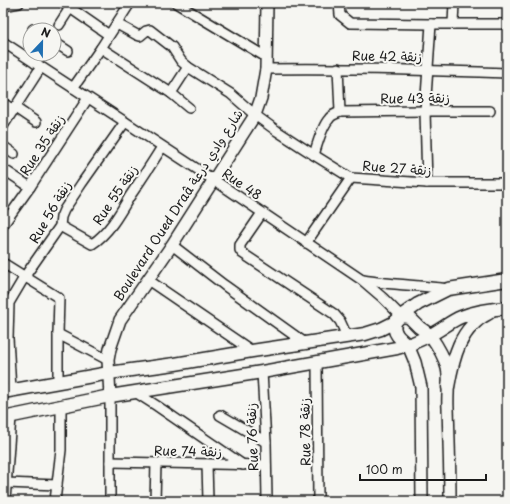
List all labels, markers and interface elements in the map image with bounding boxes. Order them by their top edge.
north arrow [22,22,62,62]
text: N [39,23,53,42]
street label: Rue 42 زنقة [352,45,422,66]
street label: Rue 43 زنقة [380,87,450,108]
street label: Boulevard Oued Draâ شارع وادي درعة [108,105,248,305]
street label: Rue 35 زنقة [15,110,68,179]
street label: Rue 27 زنقة [362,156,432,179]
street label: Rue 55 زنقة [87,161,142,229]
street label: Rue 48 [219,163,266,204]
street label: Rue 56 زنقة [24,177,75,246]
street label: Rue 78 زنقة [294,398,315,466]
street label: Rue 76 زنقة [241,402,262,472]
street label: Rue 74 زنقة [154,440,222,461]
scale bar [360,456,486,482]
text: 100 m [366,460,403,478]

